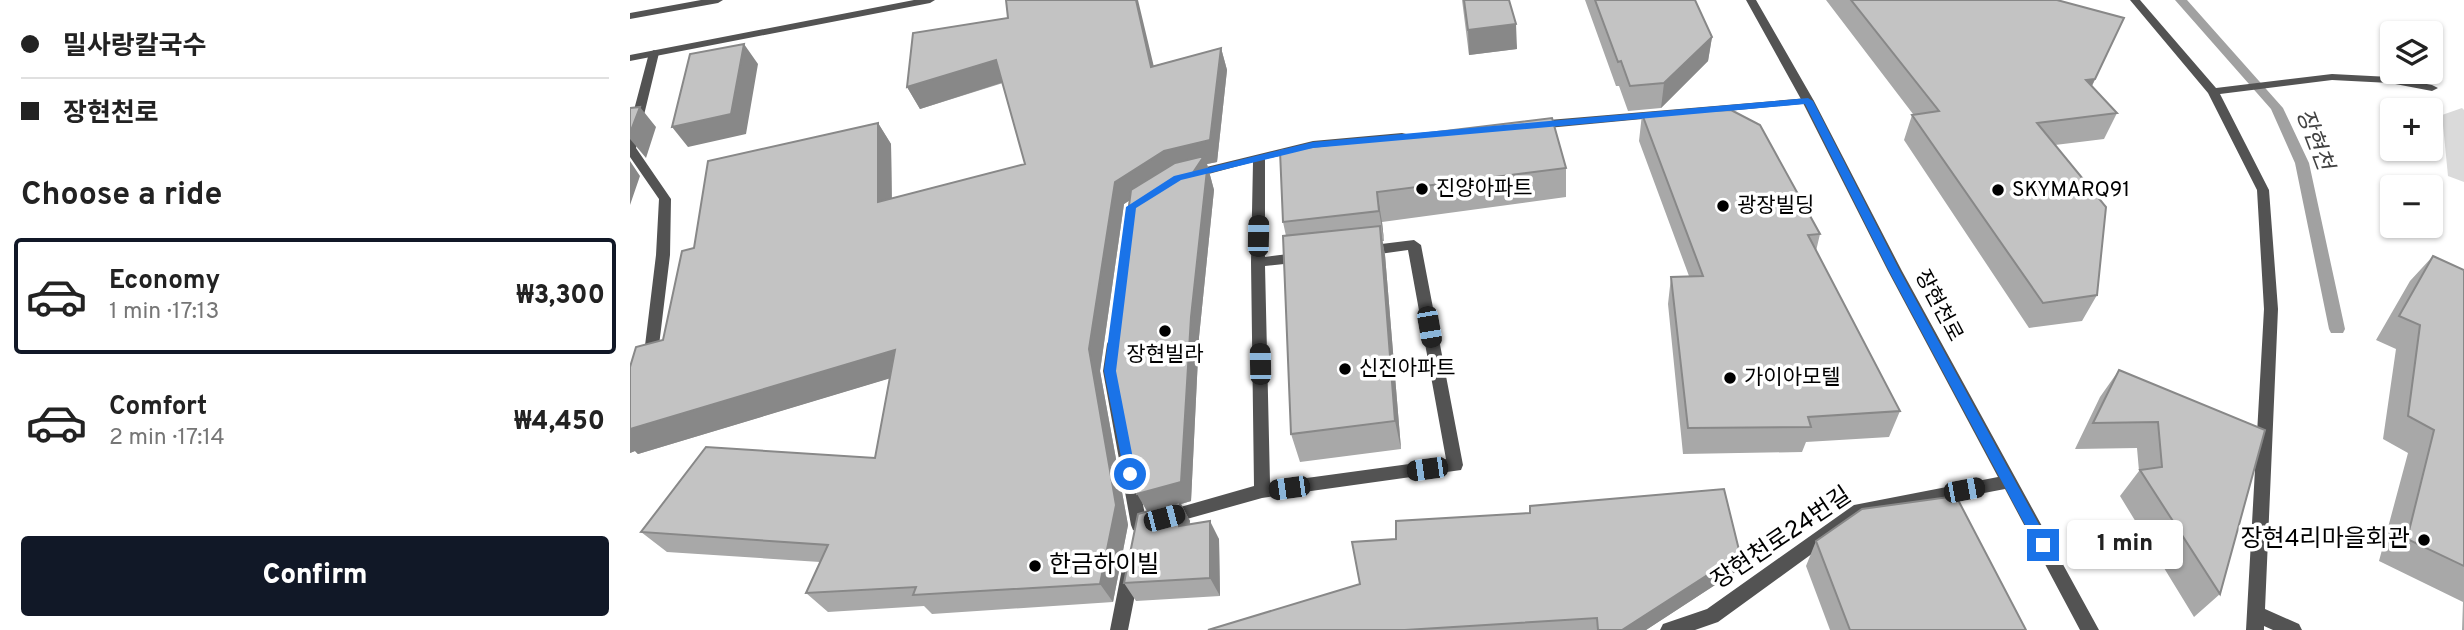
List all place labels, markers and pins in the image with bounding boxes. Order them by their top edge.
place label: 진양아파트 [1436,176,1533,203]
place label: SKYMARQ91 [2012,177,2130,204]
marker: 진양아파트 [1414,181,1430,197]
marker: SKYMARQ91 [1990,182,2006,198]
place label: 광장빌딩 [1737,193,1814,220]
marker: 광장빌딩 [1715,198,1731,214]
marker: 장현빌라 [1157,323,1173,339]
place label: 장현빌라 [1126,342,1204,369]
place label: 신진아파트 [1359,356,1456,383]
marker: 신진아파트 [1337,361,1353,377]
place label: 가이아모텔 [1744,365,1841,392]
marker: 가이아모텔 [1722,370,1738,386]
place label: 장현4리마을회관 [2241,525,2410,555]
marker: 장현4리마을회관 [2416,532,2432,548]
place label: 한금하이빌 [1049,551,1159,581]
marker: 한금하이빌 [1027,558,1043,574]

